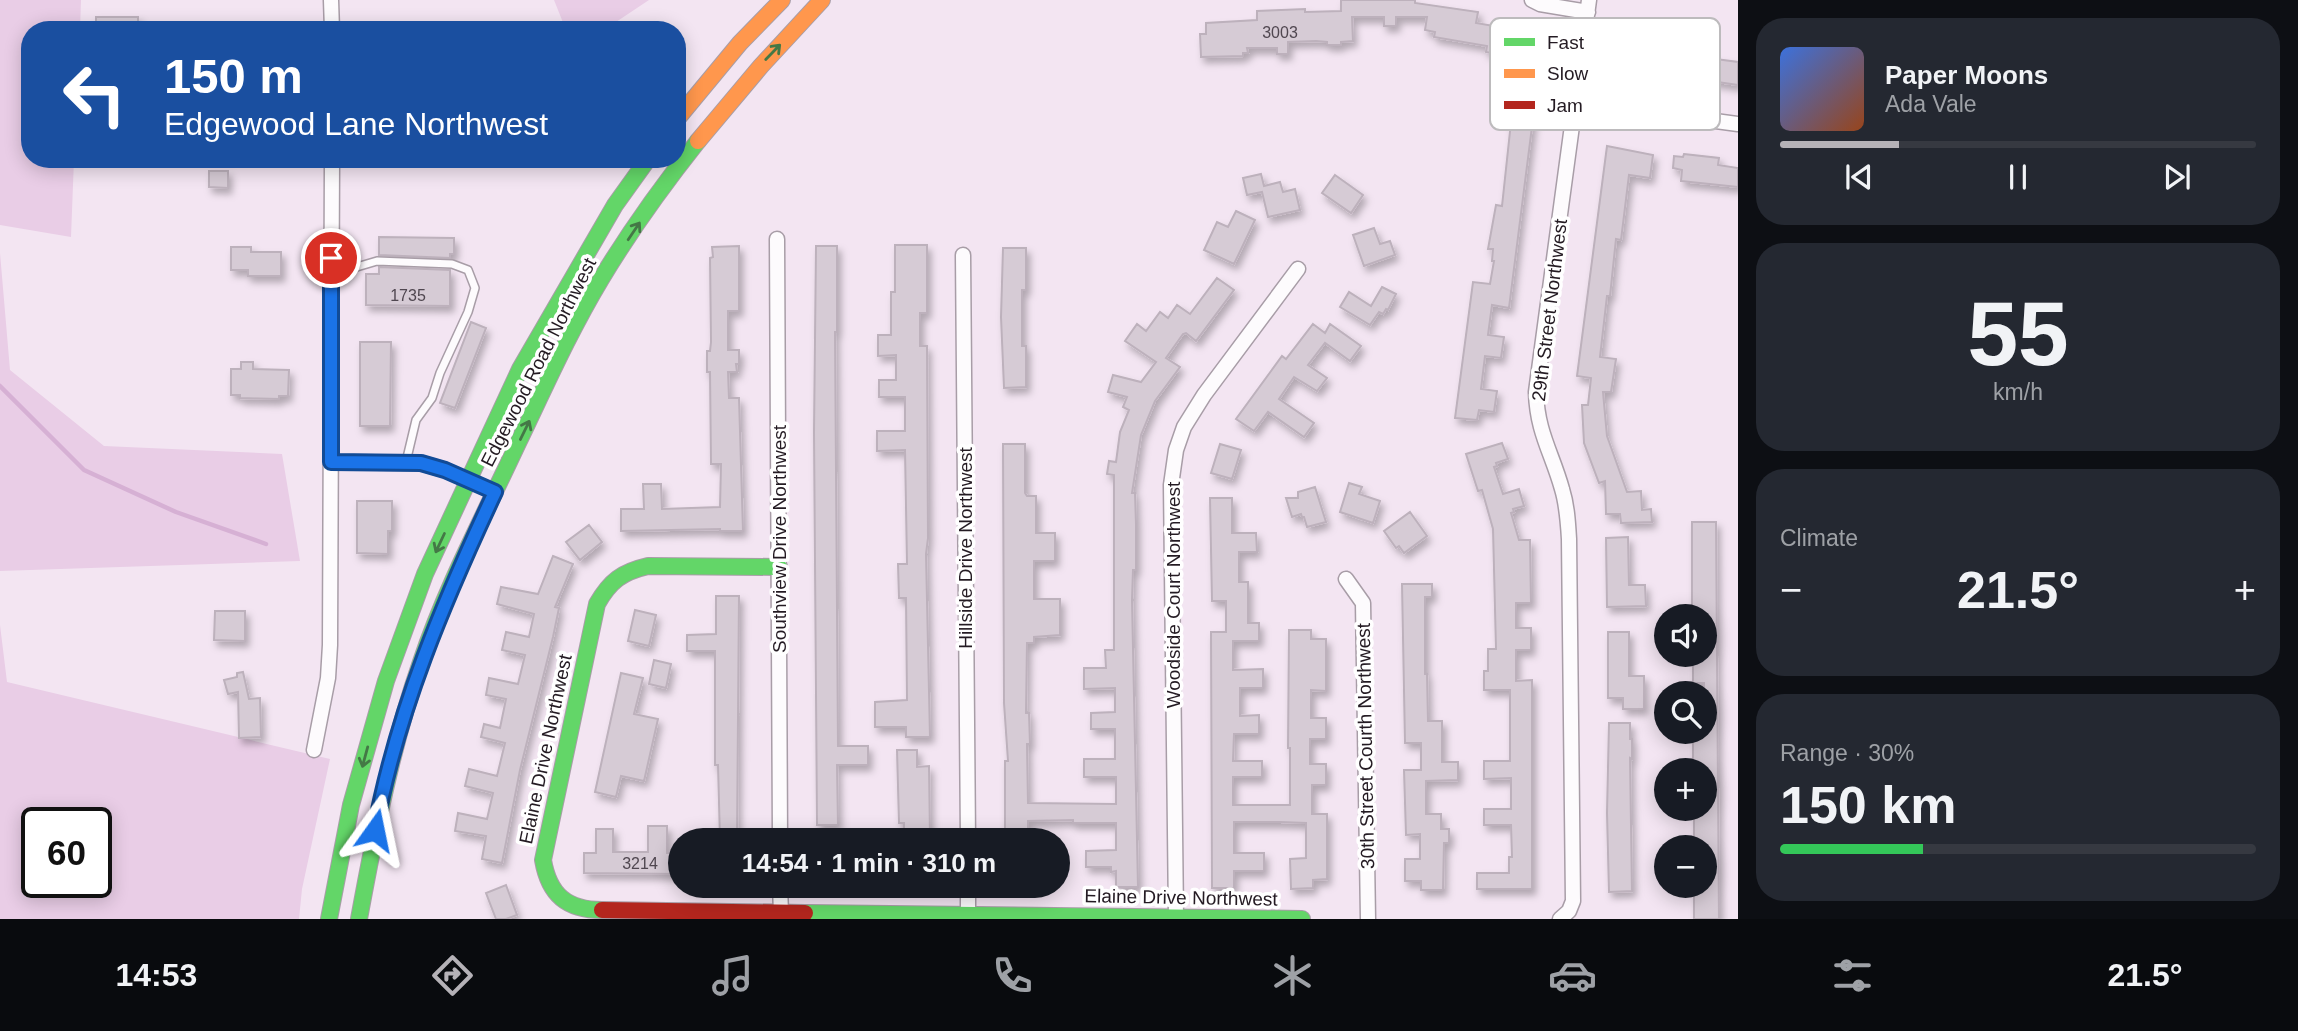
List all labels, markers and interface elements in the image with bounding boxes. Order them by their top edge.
legend [1490,18,1720,130]
house number: 3003 [1262,24,1298,41]
text: Fast [1547,32,1585,53]
one-way arrow [764,43,781,60]
icon: left [49,49,140,140]
text: 150 m [164,49,303,103]
text: Paper Moons [1885,60,2048,90]
text: Slow [1547,63,1588,84]
text: Ada Vale [1885,91,1977,117]
text: Jam [1547,95,1583,116]
text: Edgewood Lane Northwest [164,106,548,142]
icon: previous [1840,158,1878,196]
icon: pause [1999,158,2037,196]
icon: next [2158,158,2196,196]
street label: 29th Street Northwest [1528,217,1571,403]
one-way arrow [626,222,641,241]
pin [301,228,361,288]
icon: arrive [312,239,350,277]
street label: Edgewood Road Northwest [477,254,601,470]
text: 55 [1967,283,2069,384]
house number: 1735 [390,287,426,304]
text: km/h [1993,379,2043,405]
one-way arrow [518,420,532,441]
street label: Southview Drive Northwest [769,424,790,653]
street label: Hillside Drive Northwest [955,446,976,649]
street label: Woodside Court Northwest [1163,481,1184,708]
text: Climate [1780,525,1858,551]
one-way arrow [432,532,446,553]
text: 21.5° [1957,561,2079,619]
text: − [1780,569,1802,611]
text: + [2234,569,2256,611]
map controls [1654,604,1717,898]
button: sound [1654,604,1717,667]
street label: 30th Street Courth Northwest [1353,622,1378,869]
street label: Elaine Drive Northwest [515,652,576,846]
button: search [1654,681,1717,744]
text: Range · 30% [1780,740,1914,766]
one-way arrow [357,746,370,768]
button: + [1654,758,1717,821]
text: 150 km [1780,776,1956,834]
position arrow [338,793,412,867]
speed limit sign: 60 [21,807,112,898]
button: − [1654,835,1717,898]
text: 14:54 · 1 min · 310 m [742,848,996,878]
house number: 3214 [622,855,658,872]
street label: Elaine Drive Northwest [1084,885,1278,910]
icon: directions [428,951,477,1000]
icon: music [708,951,757,1000]
icon: phone [988,951,1037,1000]
icon: climate [1268,951,1317,1000]
icon: car [1548,951,1597,1000]
icon: filters [1828,951,1877,1000]
text: 14:53 [115,957,197,993]
text: 21.5° [2107,957,2182,993]

